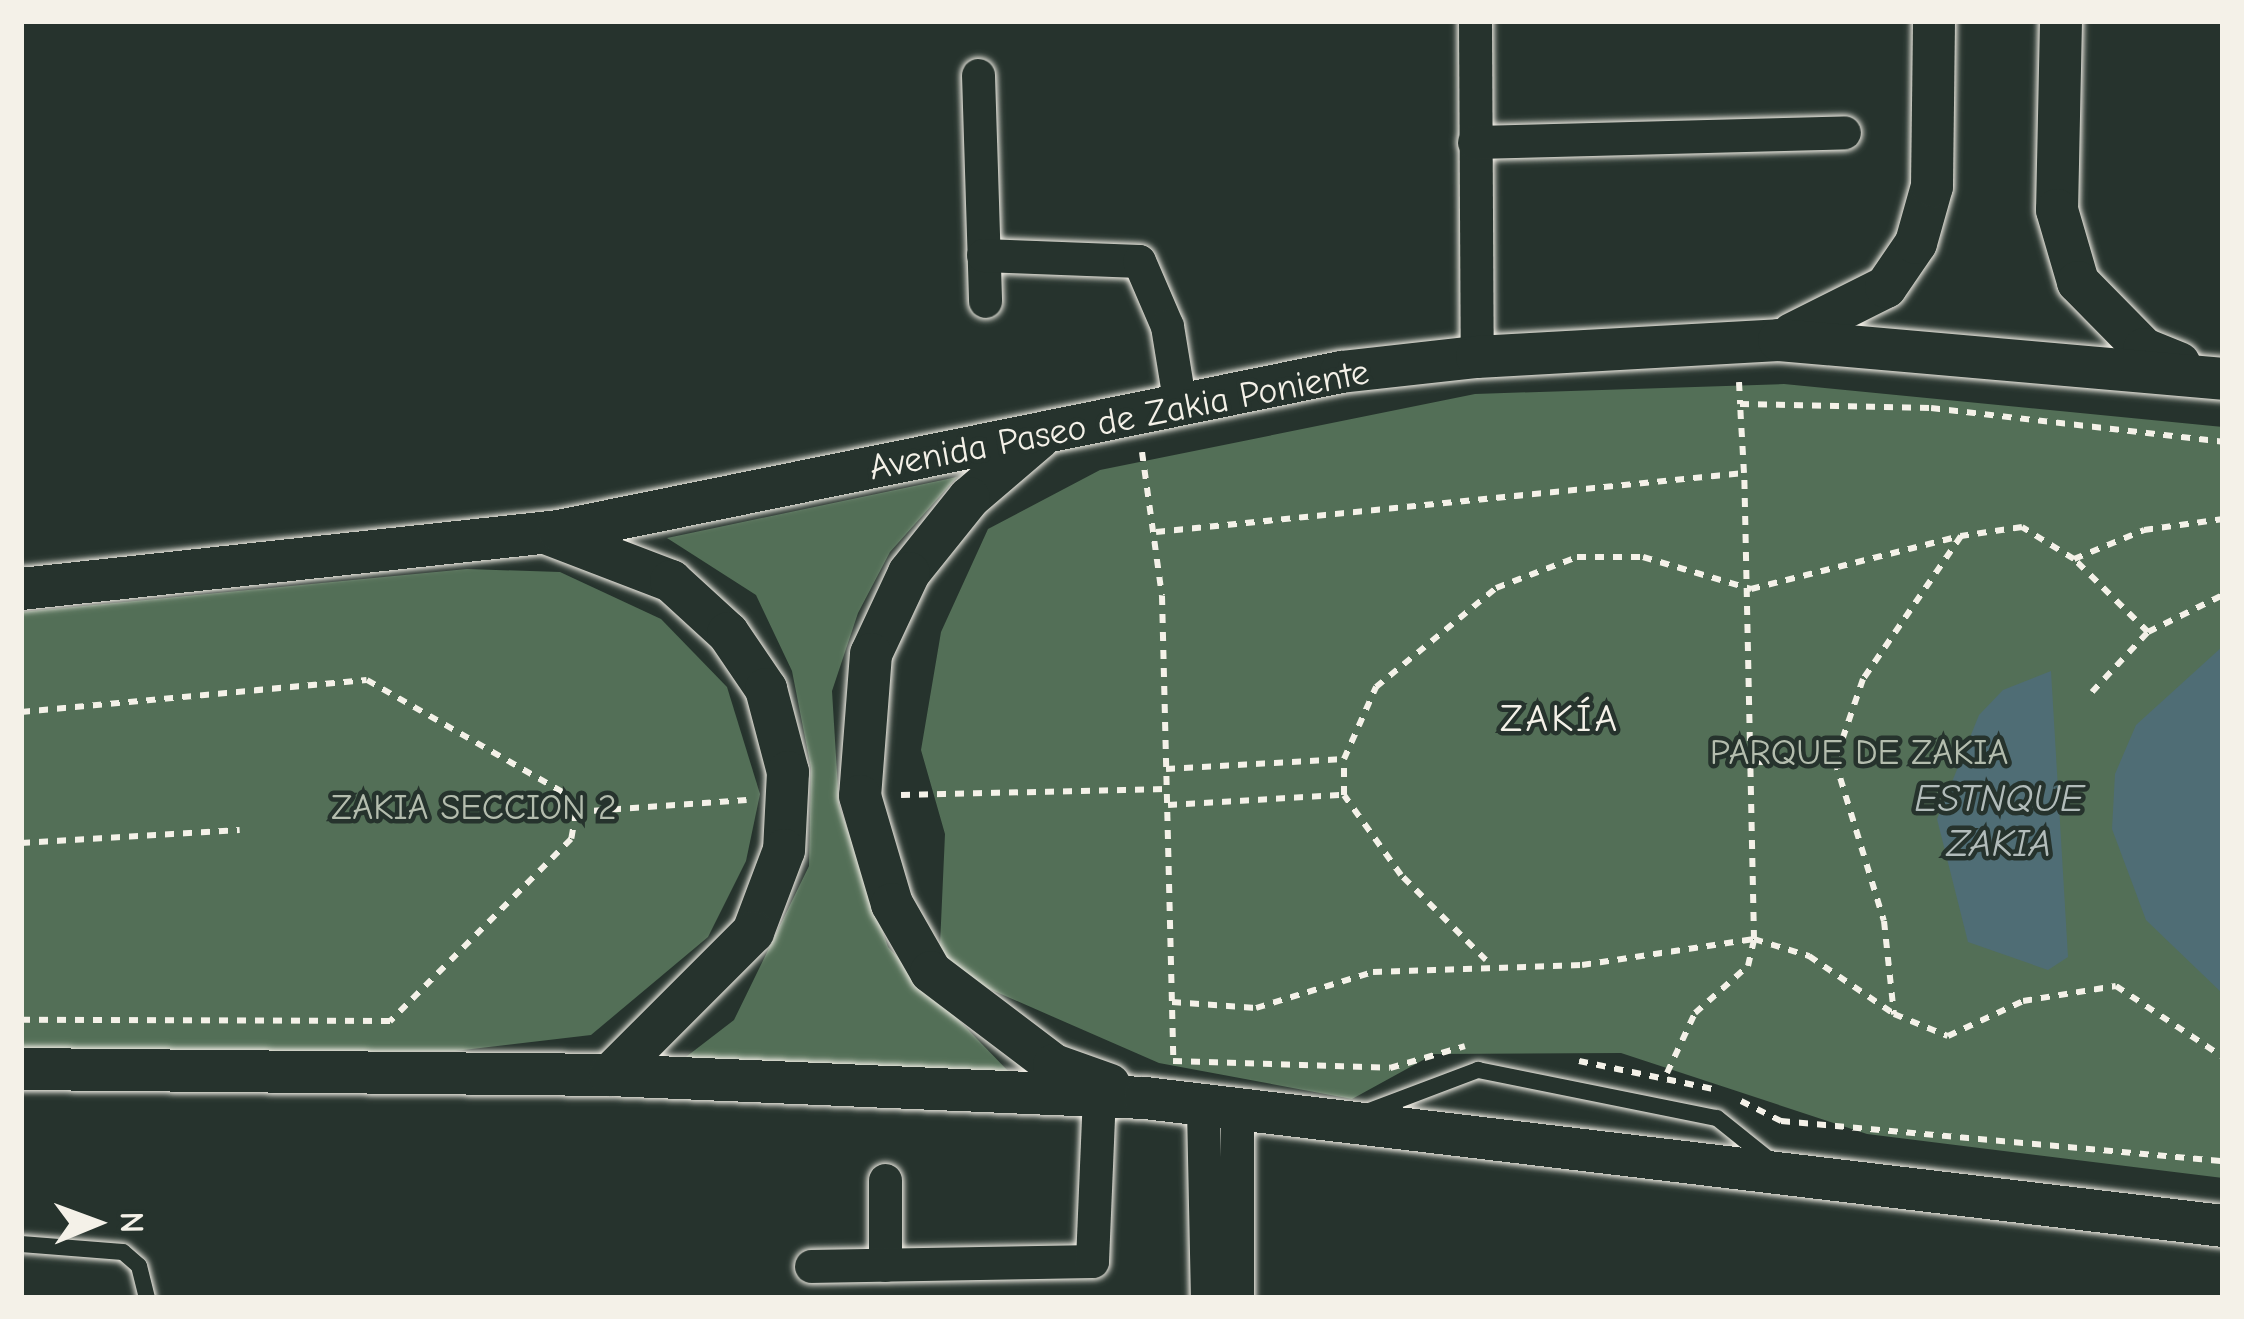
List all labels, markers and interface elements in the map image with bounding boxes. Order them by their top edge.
street label: Avenida Paseo de Zakia Poniente [865,350,1373,490]
district label: ZAKÍA [1500,696,1620,742]
park label: PARQUE DE ZAKIA [1710,731,2008,775]
water label: ESTNQUE ZAKIA [1914,777,2084,868]
park label: ZAKIA SECCION 2 [331,786,617,830]
north arrow [36,1163,156,1283]
text: N [113,1211,151,1233]

